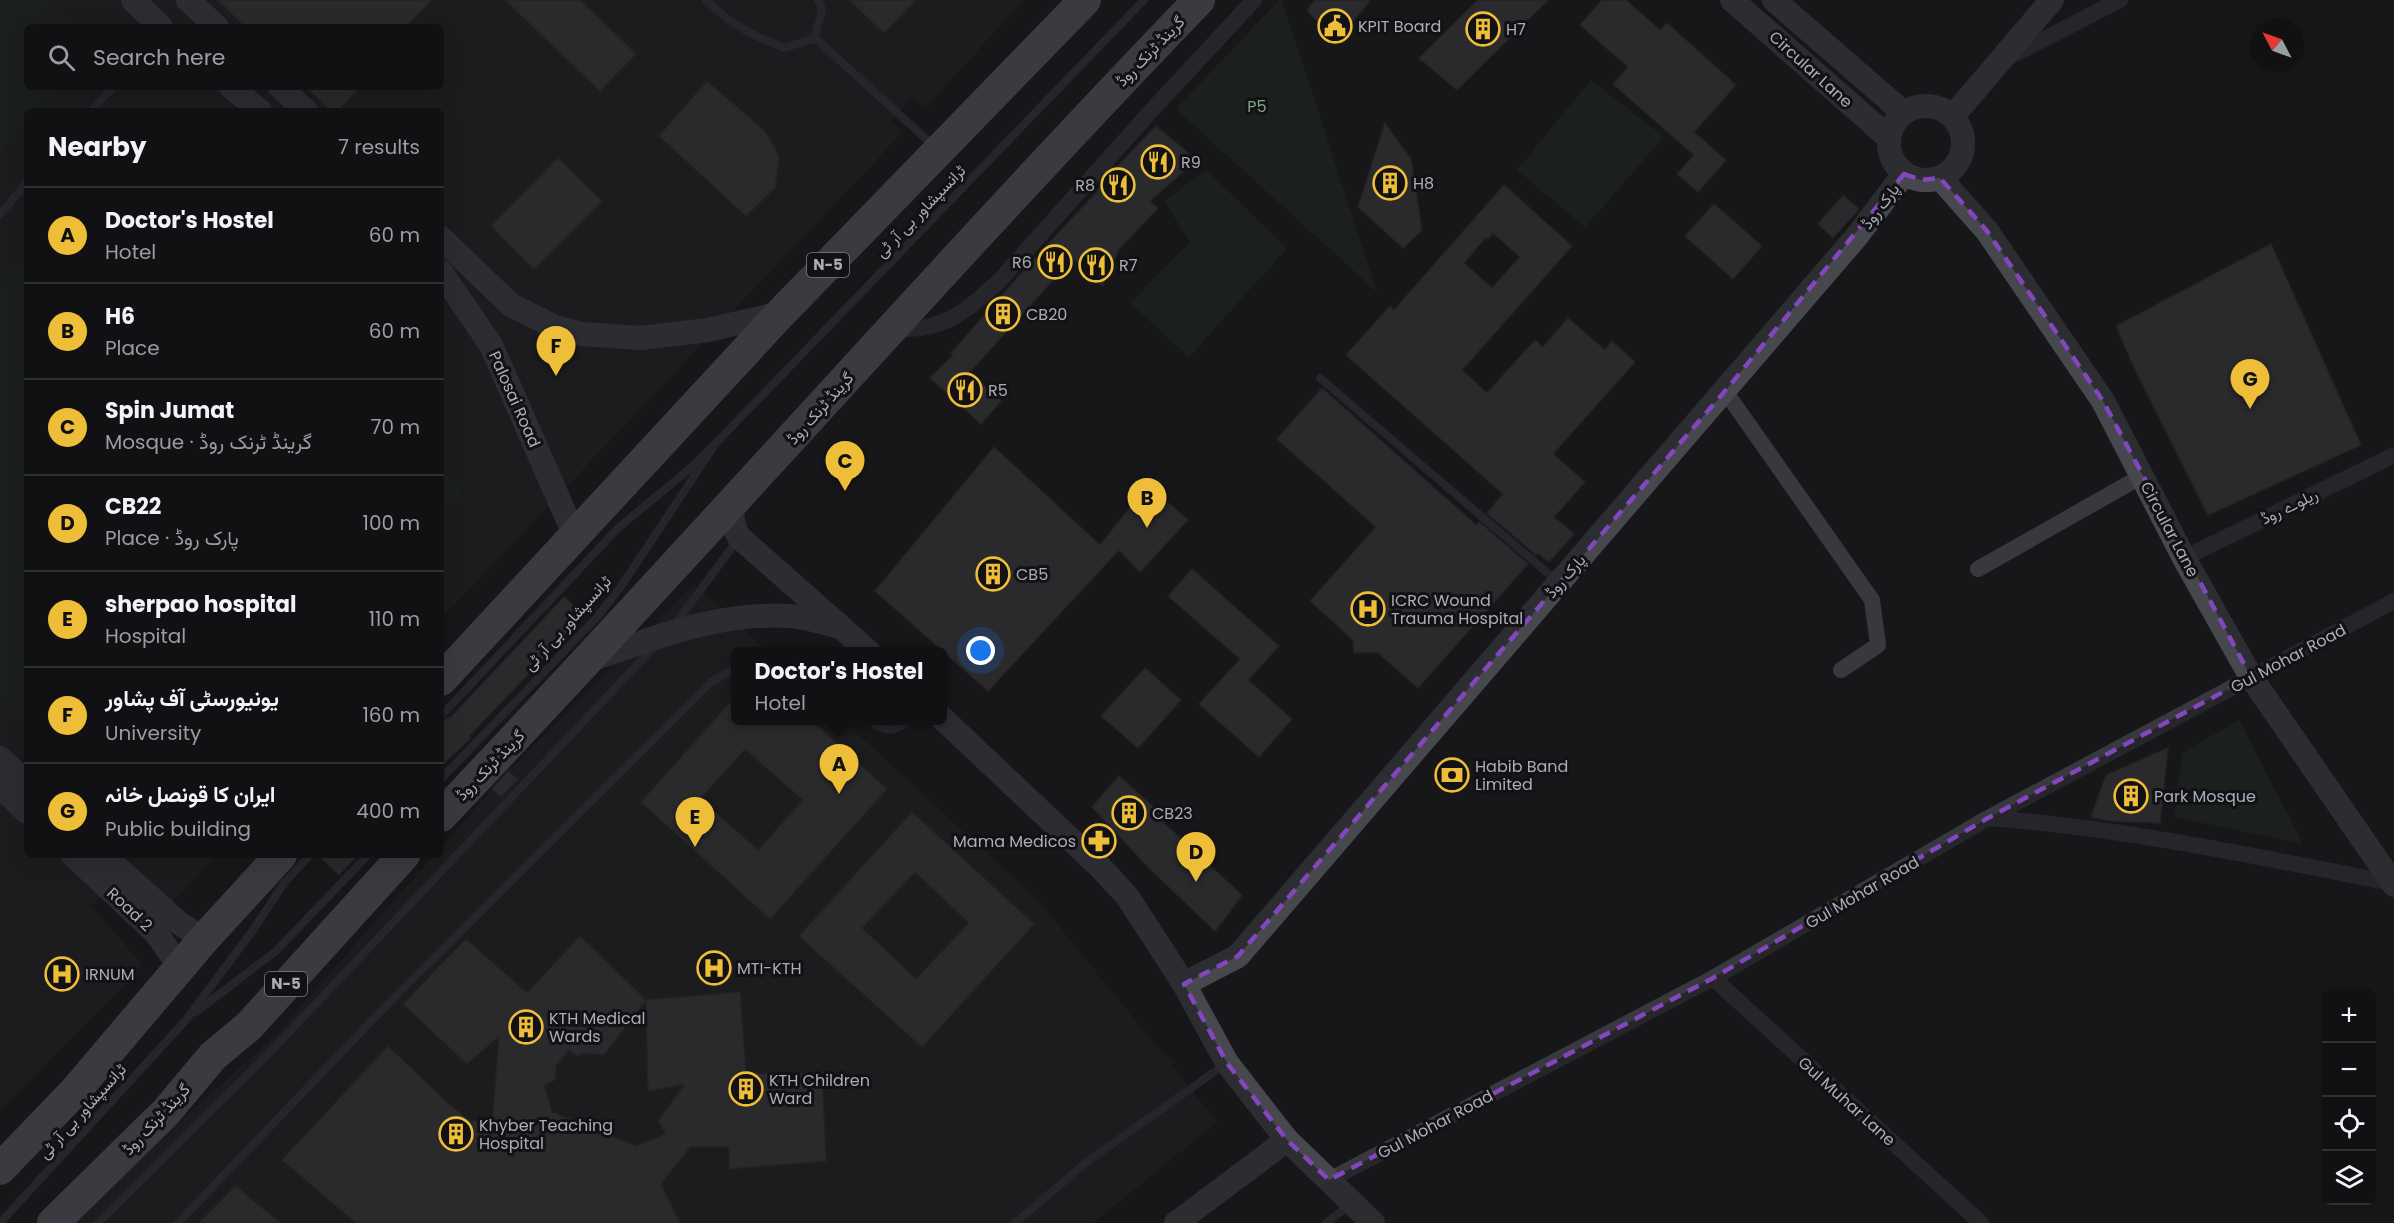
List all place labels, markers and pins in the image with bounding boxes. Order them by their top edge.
public building icon: KPIT Board [1317,8,1353,44]
building icon: H7 [1465,11,1501,47]
place label: KPIT Board [1358,15,1441,38]
place label: H7 [1506,18,1526,41]
restaurant icon: R9 [1140,144,1176,180]
place label: R9 [1181,151,1201,174]
building icon: H8 [1372,165,1408,201]
restaurant icon: R8 [1100,167,1136,203]
place label: H8 [1413,172,1434,195]
place label: R8 [1075,174,1095,197]
restaurant icon: R6 [1037,244,1073,280]
restaurant icon: R7 [1078,247,1114,283]
place label: R6 [1012,251,1032,274]
place label: R7 [1119,254,1138,277]
building icon: CB20 [985,296,1021,332]
place label: CB20 [1026,303,1067,326]
pin: F [536,326,576,376]
pin: G [2230,360,2270,409]
restaurant icon: R5 [947,372,983,408]
place label: R5 [988,379,1008,402]
pin: C [826,442,864,491]
pin: B [1128,478,1166,528]
building icon: CB5 [975,556,1011,592]
place label: CB5 [1016,563,1048,586]
place label: ICRC Wound Trauma Hospital [1391,589,1523,630]
hospital icon: ICRC Wound Trauma Hospital [1350,591,1386,627]
pin: A [820,744,858,794]
place label: Habib Band Limited [1475,755,1568,796]
bank icon: Habib Band Limited [1434,757,1470,793]
building icon: Park Mosque [2113,778,2149,814]
place label: Park Mosque [2154,785,2256,808]
building icon: CB23 [1111,795,1147,831]
pin: E [676,798,714,847]
place label: CB23 [1152,802,1193,825]
pharmacy icon: Mama Medicos [1081,823,1117,859]
place label: Mama Medicos [953,830,1076,853]
pin: D [1176,832,1216,882]
hospital icon: MTI-KTH [696,950,732,986]
hospital icon: IRNUM [44,956,80,992]
place label: MTI-KTH [737,957,802,980]
place label: IRNUM [85,963,135,986]
place label: KTH Medical Wards [549,1007,646,1048]
building icon: KTH Medical Wards [508,1009,544,1045]
place label: KTH Children Ward [769,1069,870,1110]
building icon: KTH Children Ward [728,1071,764,1107]
place label: Khyber Teaching Hospital [479,1114,613,1155]
building icon: Khyber Teaching Hospital [438,1116,474,1152]

